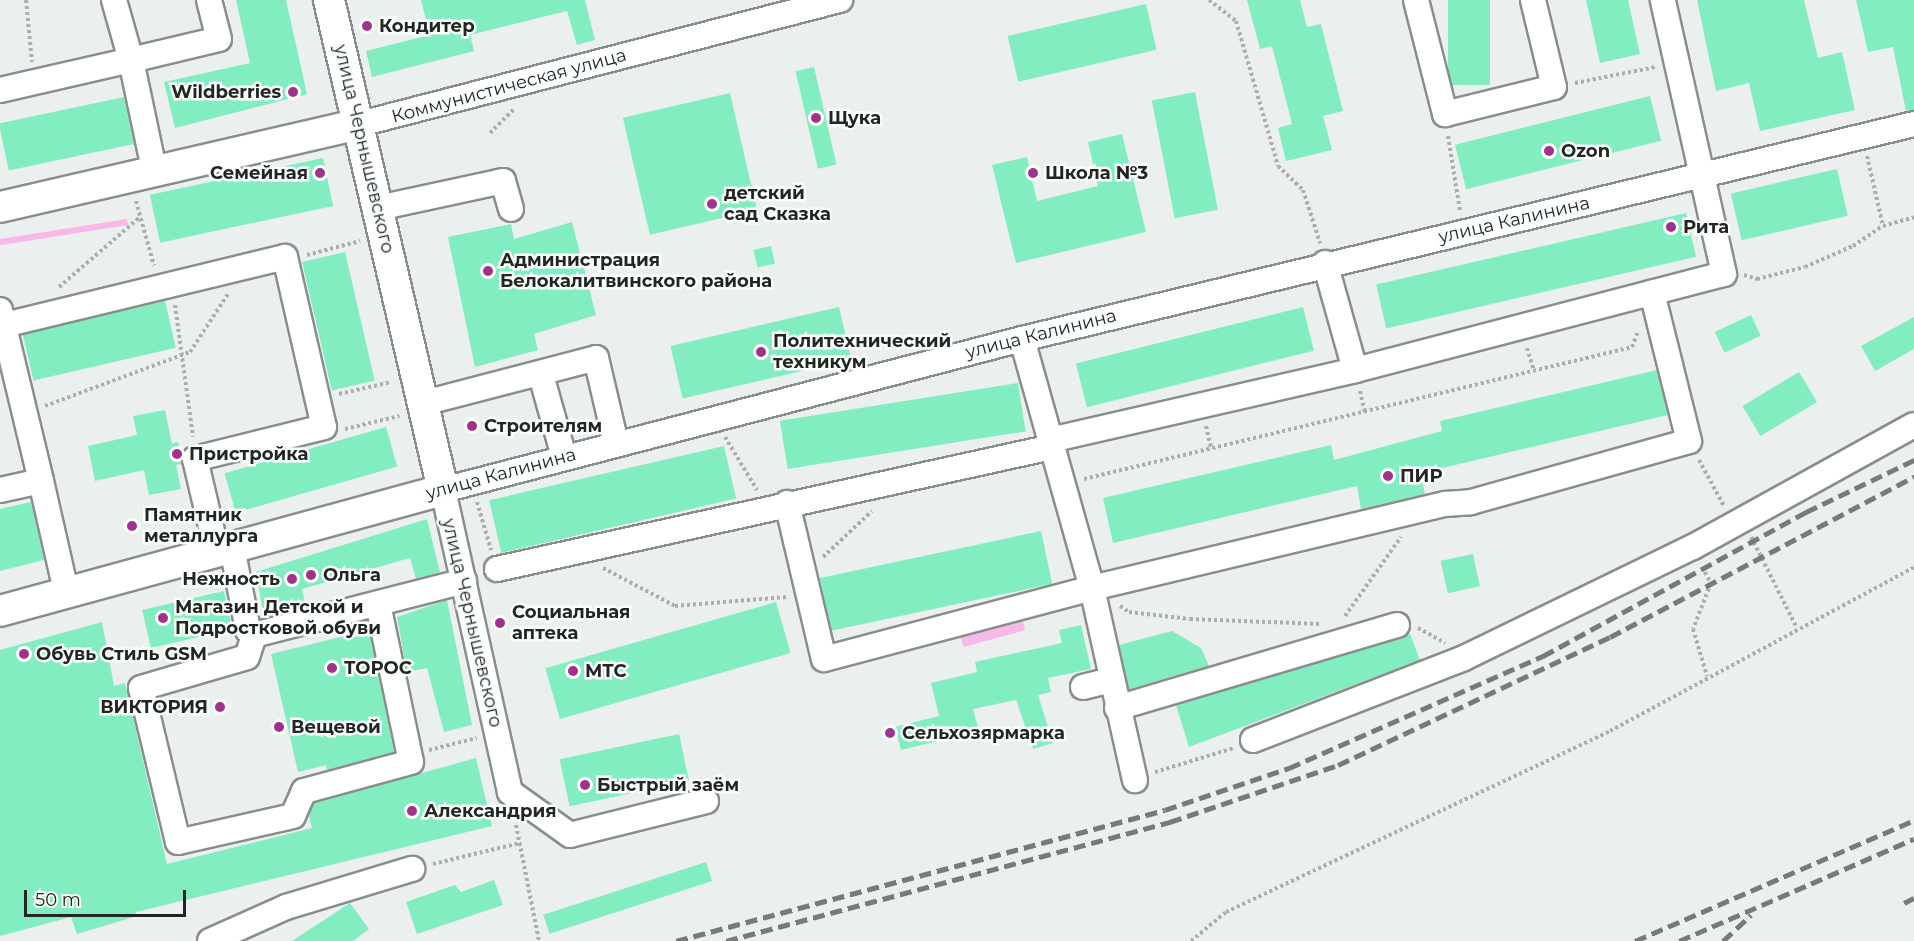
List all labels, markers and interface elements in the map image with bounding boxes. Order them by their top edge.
place label: Кондитер [379,15,475,37]
marker: Кондитер [360,19,374,33]
street label: улица Чернышевского [329,43,399,255]
street label: Коммунистическая улица [389,44,629,128]
place label: Wildberries [171,81,281,103]
marker: Wildberries [286,85,300,99]
place label: Щука [828,107,881,129]
marker: Щука [809,111,823,125]
place label: Ozon [1561,140,1610,162]
marker: Ozon [1542,144,1556,158]
place label: Семейная [210,162,308,184]
place label: Школа №3 [1045,162,1148,184]
marker: Семейная [313,166,327,180]
marker: Школа №3 [1026,166,1040,180]
place label: детский сад Сказка [724,183,831,226]
street label: улица Калинина [1436,192,1592,248]
marker: детский сад Сказка [705,197,719,211]
place label: Рита [1683,216,1729,238]
marker: Рита [1664,220,1678,234]
place label: Администрация Белокалитвинского района [500,250,772,292]
marker: Администрация Белокалитвинского района [481,264,495,278]
street label: улица Калинина [963,305,1119,363]
place label: Политехнический техникум [773,331,951,374]
marker: Политехнический техникум [754,345,768,359]
place label: Строителям [484,415,602,437]
marker: Строителям [465,419,479,433]
place label: Пристройка [189,443,308,465]
street label: улица Калинина [423,444,579,504]
marker: Пристройка [170,447,184,461]
place label: ПИР [1400,465,1442,487]
marker: ПИР [1381,469,1395,483]
place label: Памятник металлурга [144,505,258,548]
street label: улица Чернышевского [437,517,507,729]
marker: Памятник металлурга [125,519,139,533]
place label: Ольга [323,564,381,586]
place label: Нежность [182,568,280,590]
marker: Ольга [304,568,318,582]
marker: Нежность [285,572,299,586]
place label: Магазин Детской и Подростковой обуви [175,597,381,640]
place label: Социальная аптека [512,602,630,644]
marker: Магазин Детской и Подростковой обуви [156,611,170,625]
marker: Социальная аптека [493,616,507,630]
place label: Обувь Стиль GSM [36,643,207,665]
marker: Обувь Стиль GSM [17,647,31,661]
place label: ТОРОС [344,657,412,679]
place label: МТС [585,660,627,682]
marker: ТОРОС [325,661,339,675]
marker: МТС [566,664,580,678]
place label: ВИКТОРИЯ [100,696,208,718]
marker: ВИКТОРИЯ [213,700,227,714]
place label: Вещевой [291,716,381,738]
marker: Вещевой [272,720,286,734]
place label: Сельхозярмарка [902,722,1065,744]
marker: Сельхозярмарка [883,726,897,740]
place label: Быстрый заём [597,774,739,796]
marker: Быстрый заём [578,778,592,792]
place label: Александрия [424,800,557,822]
marker: Александрия [405,804,419,818]
scale bar [27,878,189,916]
text: 50 m [35,889,81,911]

